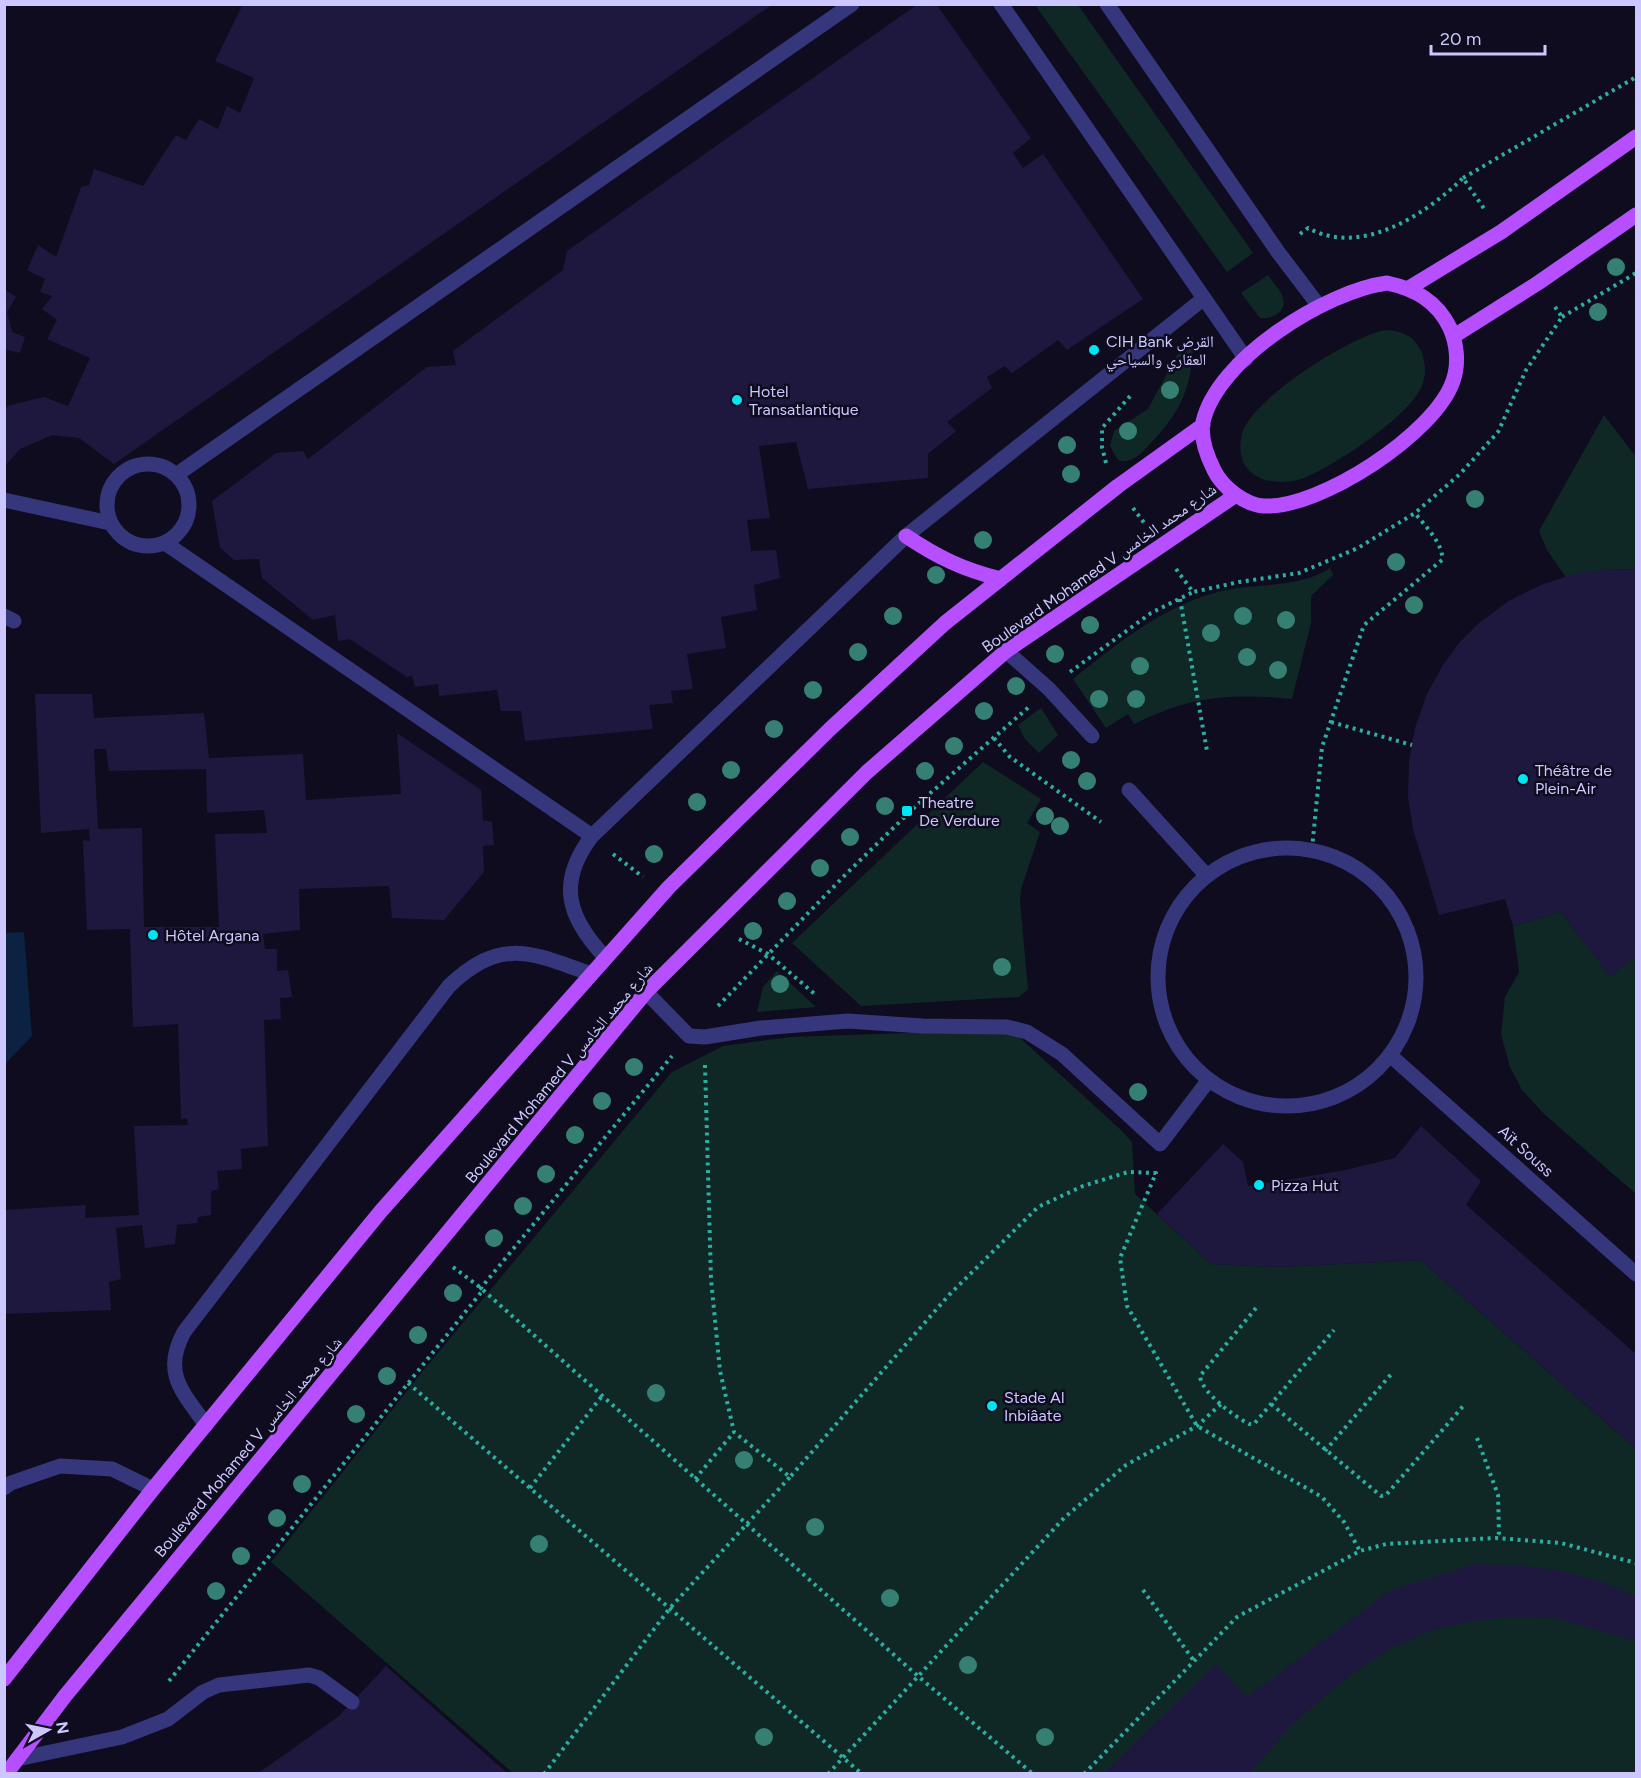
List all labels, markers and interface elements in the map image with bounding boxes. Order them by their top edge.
scale bar [1431,18,1545,56]
text: 20 m [1440,28,1481,50]
place label: CIH Bank القرض العقاري والسياحي [1106,332,1214,372]
marker: CIH Bank القرض العقاري والسياحي [1087,343,1101,357]
place label: Hotel Transatlantique [749,382,859,419]
marker: Hotel Transatlantique [730,393,744,407]
street label: Boulevard Mohamed V شارع محمد الخامس [978,479,1220,657]
place label: Théâtre de Plein-Air [1535,761,1612,798]
marker: Théâtre de Plein-Air [1516,772,1530,786]
place label: Theatre De Verdure [919,793,1000,830]
marker: Theatre De Verdure [900,804,914,818]
place label: Hôtel Argana [165,926,259,945]
marker: Hôtel Argana [146,928,160,942]
street label: Boulevard Mohamed V شارع محمد الخامس [461,959,658,1188]
street label: Aït Souss [1495,1121,1557,1181]
place label: Pizza Hut [1271,1176,1339,1195]
marker: Pizza Hut [1252,1178,1266,1192]
street label: Boulevard Mohamed V شارع محمد الخامس [150,1333,347,1562]
place label: Stade Al Inbiâate [1004,1388,1064,1425]
marker: Stade Al Inbiâate [985,1399,999,1413]
north arrow [18,1700,78,1760]
text: N [52,1720,73,1735]

